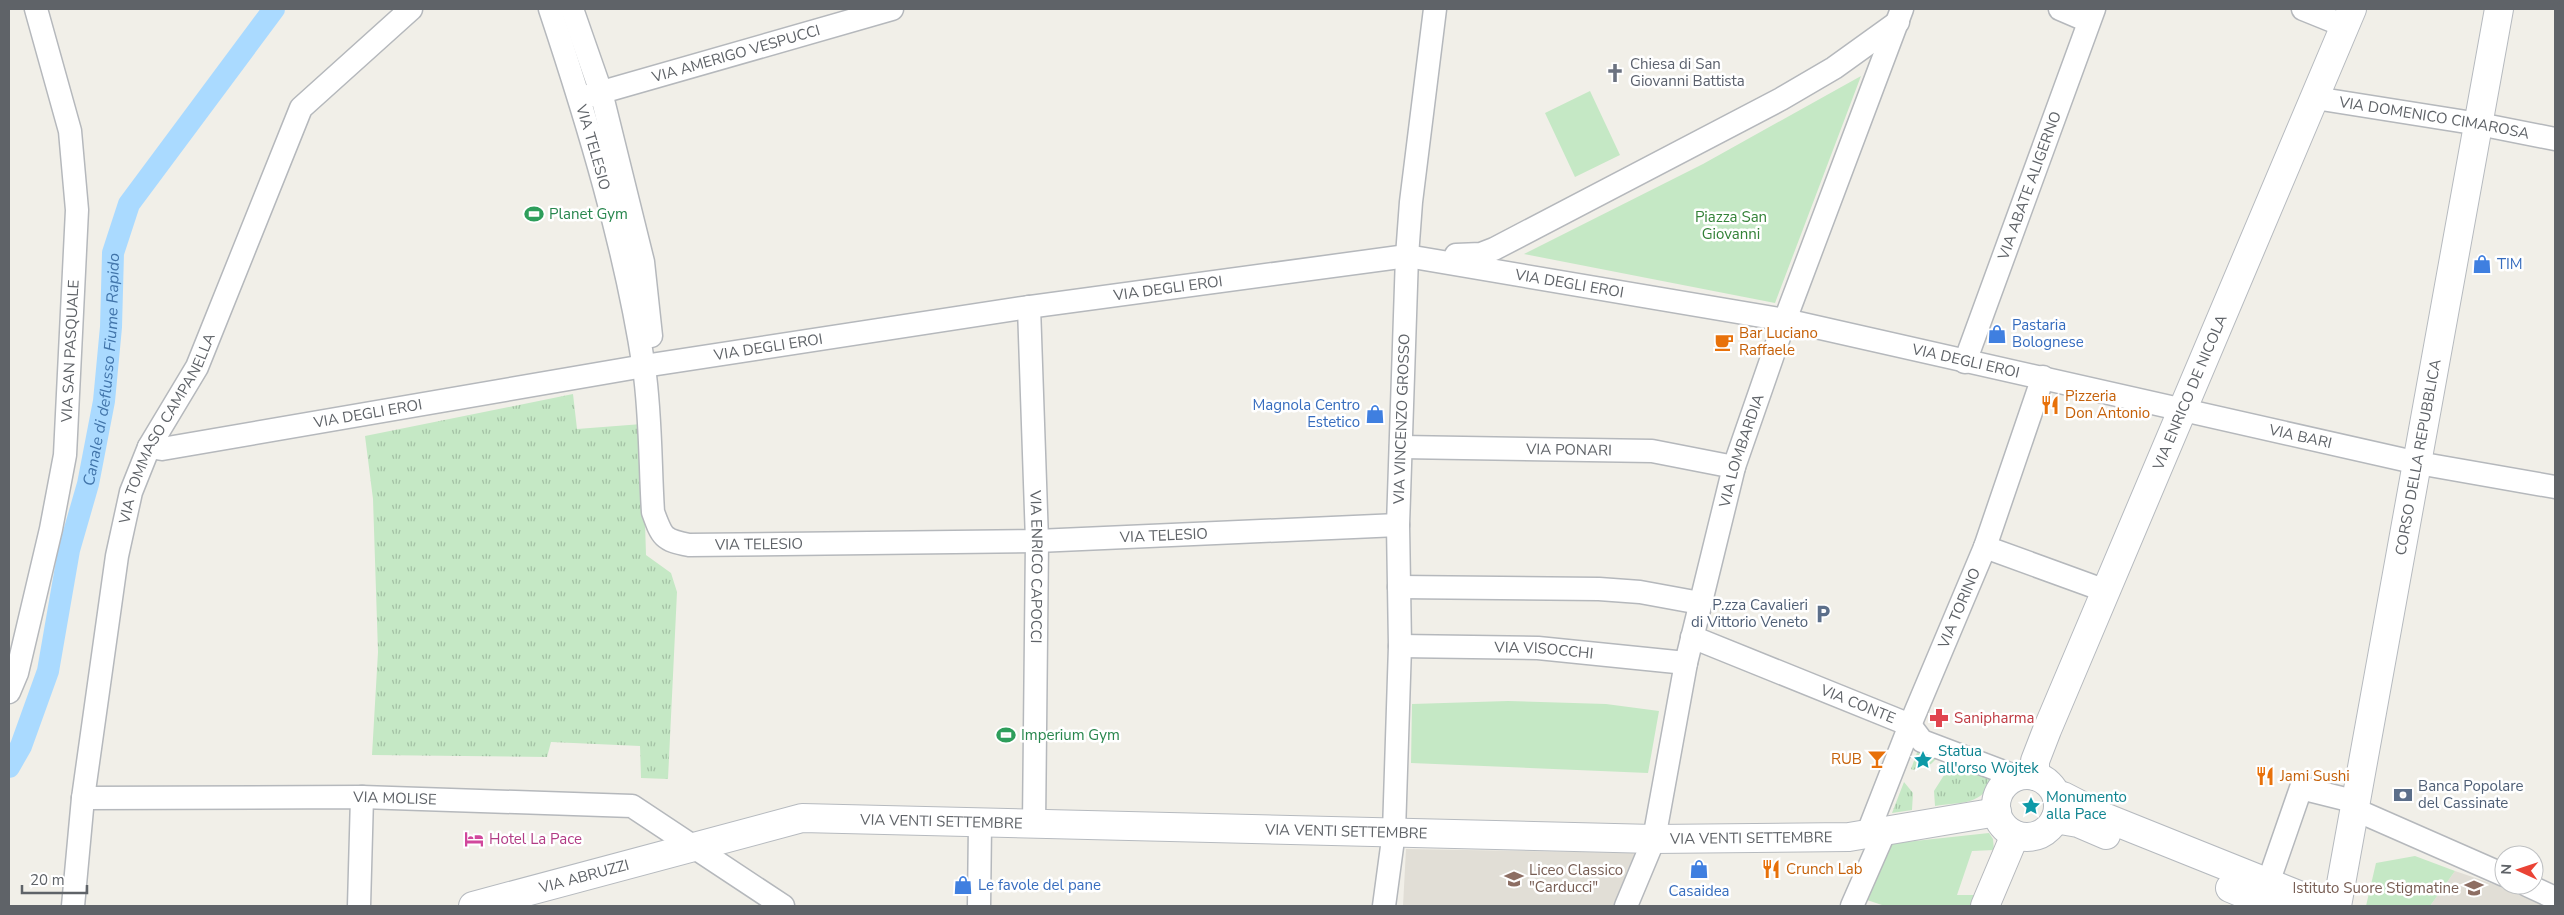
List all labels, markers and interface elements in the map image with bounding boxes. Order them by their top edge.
street label: VIA AMERIGO VESPUCCI [649,20,822,87]
place label: Chiesa di San Giovanni Battista [1630,54,1745,91]
church icon: Chiesa di San Giovanni Battista [1604,62,1626,84]
street label: VIA DOMENICO CIMAROSA [2337,92,2531,144]
street label: VIA TELESIO [571,101,615,192]
street label: VIA ABATE ALIGERNO [1993,108,2066,263]
sports icon: Planet Gym [523,203,545,225]
place label: Planet Gym [549,204,628,224]
park label: Piazza San Giovanni [1695,207,1767,244]
water label: Canale di deflusso Fiume Rapido [78,253,125,488]
shop icon: TIM [2471,253,2493,275]
place label: TIM [2497,254,2523,274]
street label: VIA DEGLI EROI [1513,264,1625,303]
street label: VIA DEGLI EROI [1111,271,1224,306]
street label: VIA SAN PASQUALE [57,279,84,424]
street label: VIA ENRICO DE NICOLA [2148,312,2232,474]
place label: Pastaria Bolognese [2012,315,2084,352]
place label: Bar Luciano Raffaele [1739,323,1818,360]
shop icon: Pastaria Bolognese [1986,323,2008,345]
street label: VIA DEGLI EROI [712,329,824,365]
street label: VIA TOMMASO CAMPANELLA [114,330,220,527]
cafe icon: Bar Luciano Raffaele [1713,331,1735,353]
street label: VIA VINCENZO GROSSO [1389,333,1414,505]
street label: VIA DEGLI EROI [1909,339,2022,383]
street label: CORSO DELLA REPUBBLICA [2391,358,2446,557]
place label: Pizzeria Don Antonio [2065,386,2150,423]
street label: VIA LOMBARDIA [1714,391,1769,510]
street label: VIA DEGLI EROI [311,394,424,433]
restaurant icon: Pizzeria Don Antonio [2039,394,2061,416]
place label: Magnola Centro Estetico [1252,395,1360,432]
shop icon: Magnola Centro Estetico [1364,403,1386,425]
street label: VIA BARI [2266,419,2334,453]
street label: VIA PONARI [1525,439,1612,460]
street label: VIA ENRICO CAPOCCI [1025,489,1047,644]
street label: VIA TELESIO [1118,523,1208,547]
street label: VIA TELESIO [714,534,803,555]
street label: VIA TORINO [1933,565,1985,652]
place label: P.zza Cavalieri di Vittorio Veneto [1691,595,1808,632]
parking icon: P.zza Cavalieri di Vittorio Veneto [1812,603,1834,625]
street label: VIA VISOCCHI [1493,637,1594,664]
street label: VIA CONTE [1817,680,1898,728]
pharmacy icon: Sanipharma [1928,707,1950,729]
place label: Sanipharma [1954,708,2035,728]
sports icon: Imperium Gym [995,724,1017,746]
place label: Imperium Gym [1021,725,1120,745]
place label: Statua all'orso Wojtek [1938,741,2039,778]
bar icon: RUB [1866,748,1888,770]
place label: RUB [1831,749,1862,769]
place icon: Statua all'orso Wojtek [1912,749,1934,771]
restaurant icon: Jami Sushi [2254,765,2276,787]
place label: Jami Sushi [2279,766,2350,786]
place label: Banca Popolare del Cassinate [2418,776,2524,813]
bank icon: Banca Popolare del Cassinate [2392,784,2414,806]
street label: VIA MOLISE [352,787,437,809]
place label: Monumento alla Pace [2046,787,2127,824]
place icon: Monumento alla Pace [2020,795,2042,817]
street label: VIA VENTI SETTEMBRE [859,809,1023,833]
street label: VIA VENTI SETTEMBRE [1264,819,1428,843]
street label: VIA VENTI SETTEMBRE [1669,827,1833,849]
hotel icon: Hotel La Pace [463,828,485,850]
place label: Hotel La Pace [489,829,582,849]
north arrow [2494,845,2544,895]
street label: VIA ABRUZZI [536,855,631,898]
shop icon: Casaidea [1688,858,1710,880]
restaurant icon: Crunch Lab [1760,858,1782,880]
place label: Crunch Lab [1786,859,1863,879]
place label: Liceo Classico "Carducci" [1529,860,1623,897]
scale bar [22,862,88,894]
text: N [2497,864,2516,875]
school or university icon: Liceo Classico "Carducci" [1503,868,1525,890]
text: 20 m [30,870,65,890]
shop icon: Le favole del pane [952,874,974,896]
place label: Le favole del pane [978,875,1101,895]
school or university icon: Istituto Suore Stigmatine [2463,877,2485,899]
place label: Istituto Suore Stigmatine [2292,878,2459,898]
place label: Casaidea [1668,881,1730,901]

